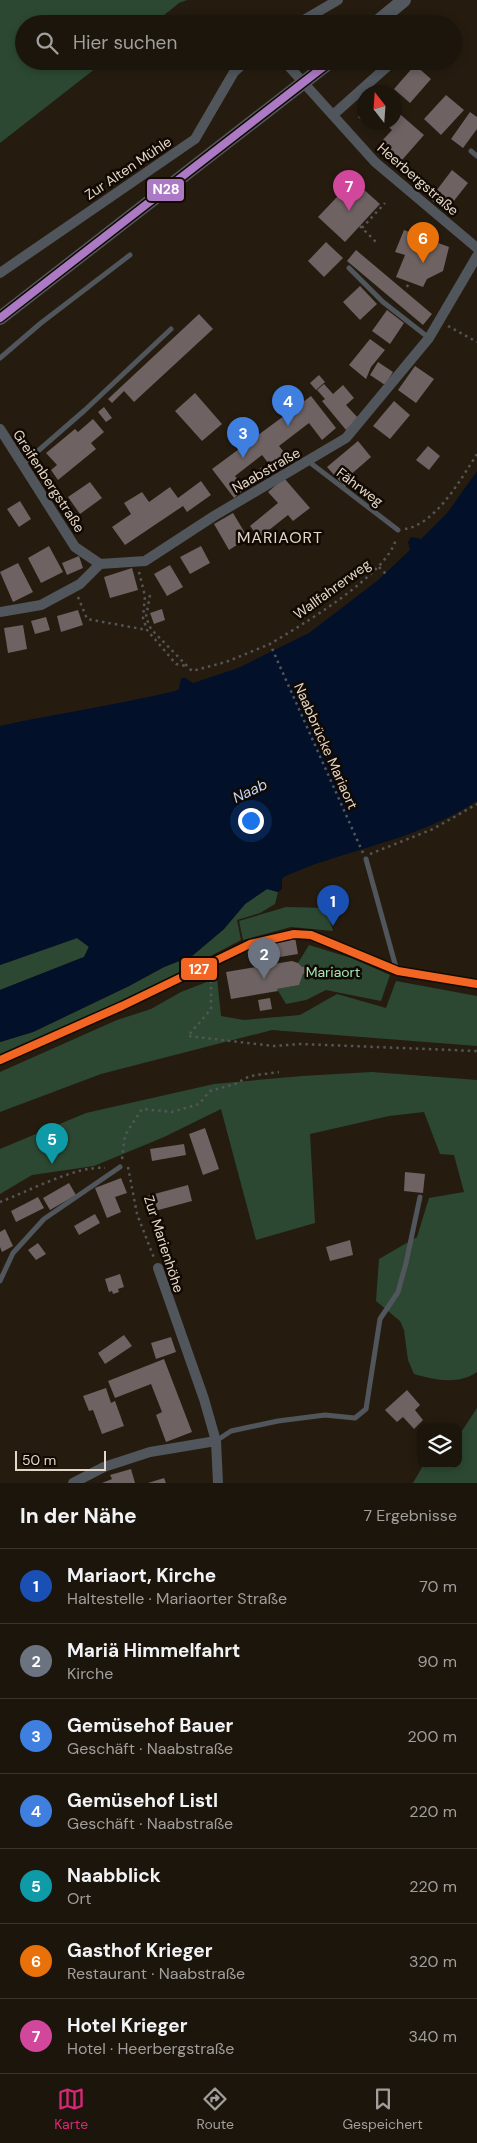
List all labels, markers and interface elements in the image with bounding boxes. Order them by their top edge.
search box [15,15,462,70]
icon: search [33,29,61,57]
text: Hier suchen [73,30,177,55]
north arrow [357,85,402,130]
street label: Zur Alten Mühle [81,132,175,204]
street label: Heerbergstraße [374,139,462,219]
pin: 7 [333,170,365,211]
line badge: N28 [146,178,185,202]
text: N28 [152,180,180,198]
pin: 6 [407,222,439,263]
pin: 4 [272,385,304,426]
pin: 3 [227,417,259,458]
street label: Greifenbergstraße [9,426,89,536]
street label: Naabstraße [229,443,303,497]
street label: Fährweg [333,464,387,511]
district label: MARIAORT [237,527,323,548]
street label: Wallfahrerweg [290,555,374,623]
street label: Naabbrücke Mariaort [290,680,362,812]
water label: Naab [229,774,271,808]
your location [238,808,264,834]
pin: 1 [317,885,349,926]
pin: 2 [248,938,280,979]
line badge: 127 [180,957,218,981]
text: 127 [189,960,210,978]
park label: Mariaort [306,963,360,981]
pin: 5 [36,1123,68,1164]
street label: Zur Marienhöhe [140,1193,188,1295]
map controls [417,1423,462,1468]
button: layers [417,1423,462,1468]
scale bar [15,1448,106,1471]
text: 50 m [22,1451,56,1469]
text: In der Nähe [20,1502,137,1530]
text: 7 Ergebnisse [364,1505,457,1526]
text: Mariaort, Kirche [67,1563,216,1588]
text: 1 [33,1576,39,1597]
text: 70 m [419,1576,457,1597]
text: Haltestelle · Mariaorter Straße [67,1588,287,1609]
text: Mariä Himmelfahrt [67,1638,240,1663]
text: 2 [31,1651,41,1672]
text: 90 m [417,1651,457,1672]
text: Kirche [67,1663,113,1684]
text: Gemüsehof Bauer [67,1713,233,1738]
text: 3 [31,1726,41,1747]
text: 200 m [408,1726,457,1747]
text: Geschäft · Naabstraße [67,1738,233,1759]
text: Gemüsehof Listl [67,1788,218,1813]
text: 4 [31,1801,41,1822]
text: 220 m [409,1801,457,1822]
text: Geschäft · Naabstraße [67,1813,233,1834]
text: Naabblick [67,1863,161,1888]
text: 5 [31,1876,41,1897]
text: 220 m [409,1876,457,1897]
text: Ort [67,1888,92,1909]
text: Gasthof Krieger [67,1938,213,1963]
text: 6 [31,1951,41,1972]
text: 320 m [409,1951,457,1972]
text: Restaurant · Naabstraße [67,1963,245,1984]
text: Hotel Krieger [67,2013,187,2038]
text: 7 [32,2026,40,2047]
text: 340 m [408,2026,457,2047]
text: Hotel · Heerbergstraße [67,2038,234,2059]
tab: Karte [54,2085,88,2133]
tab: Route [197,2085,234,2133]
tab: Gespeichert [342,2085,423,2133]

